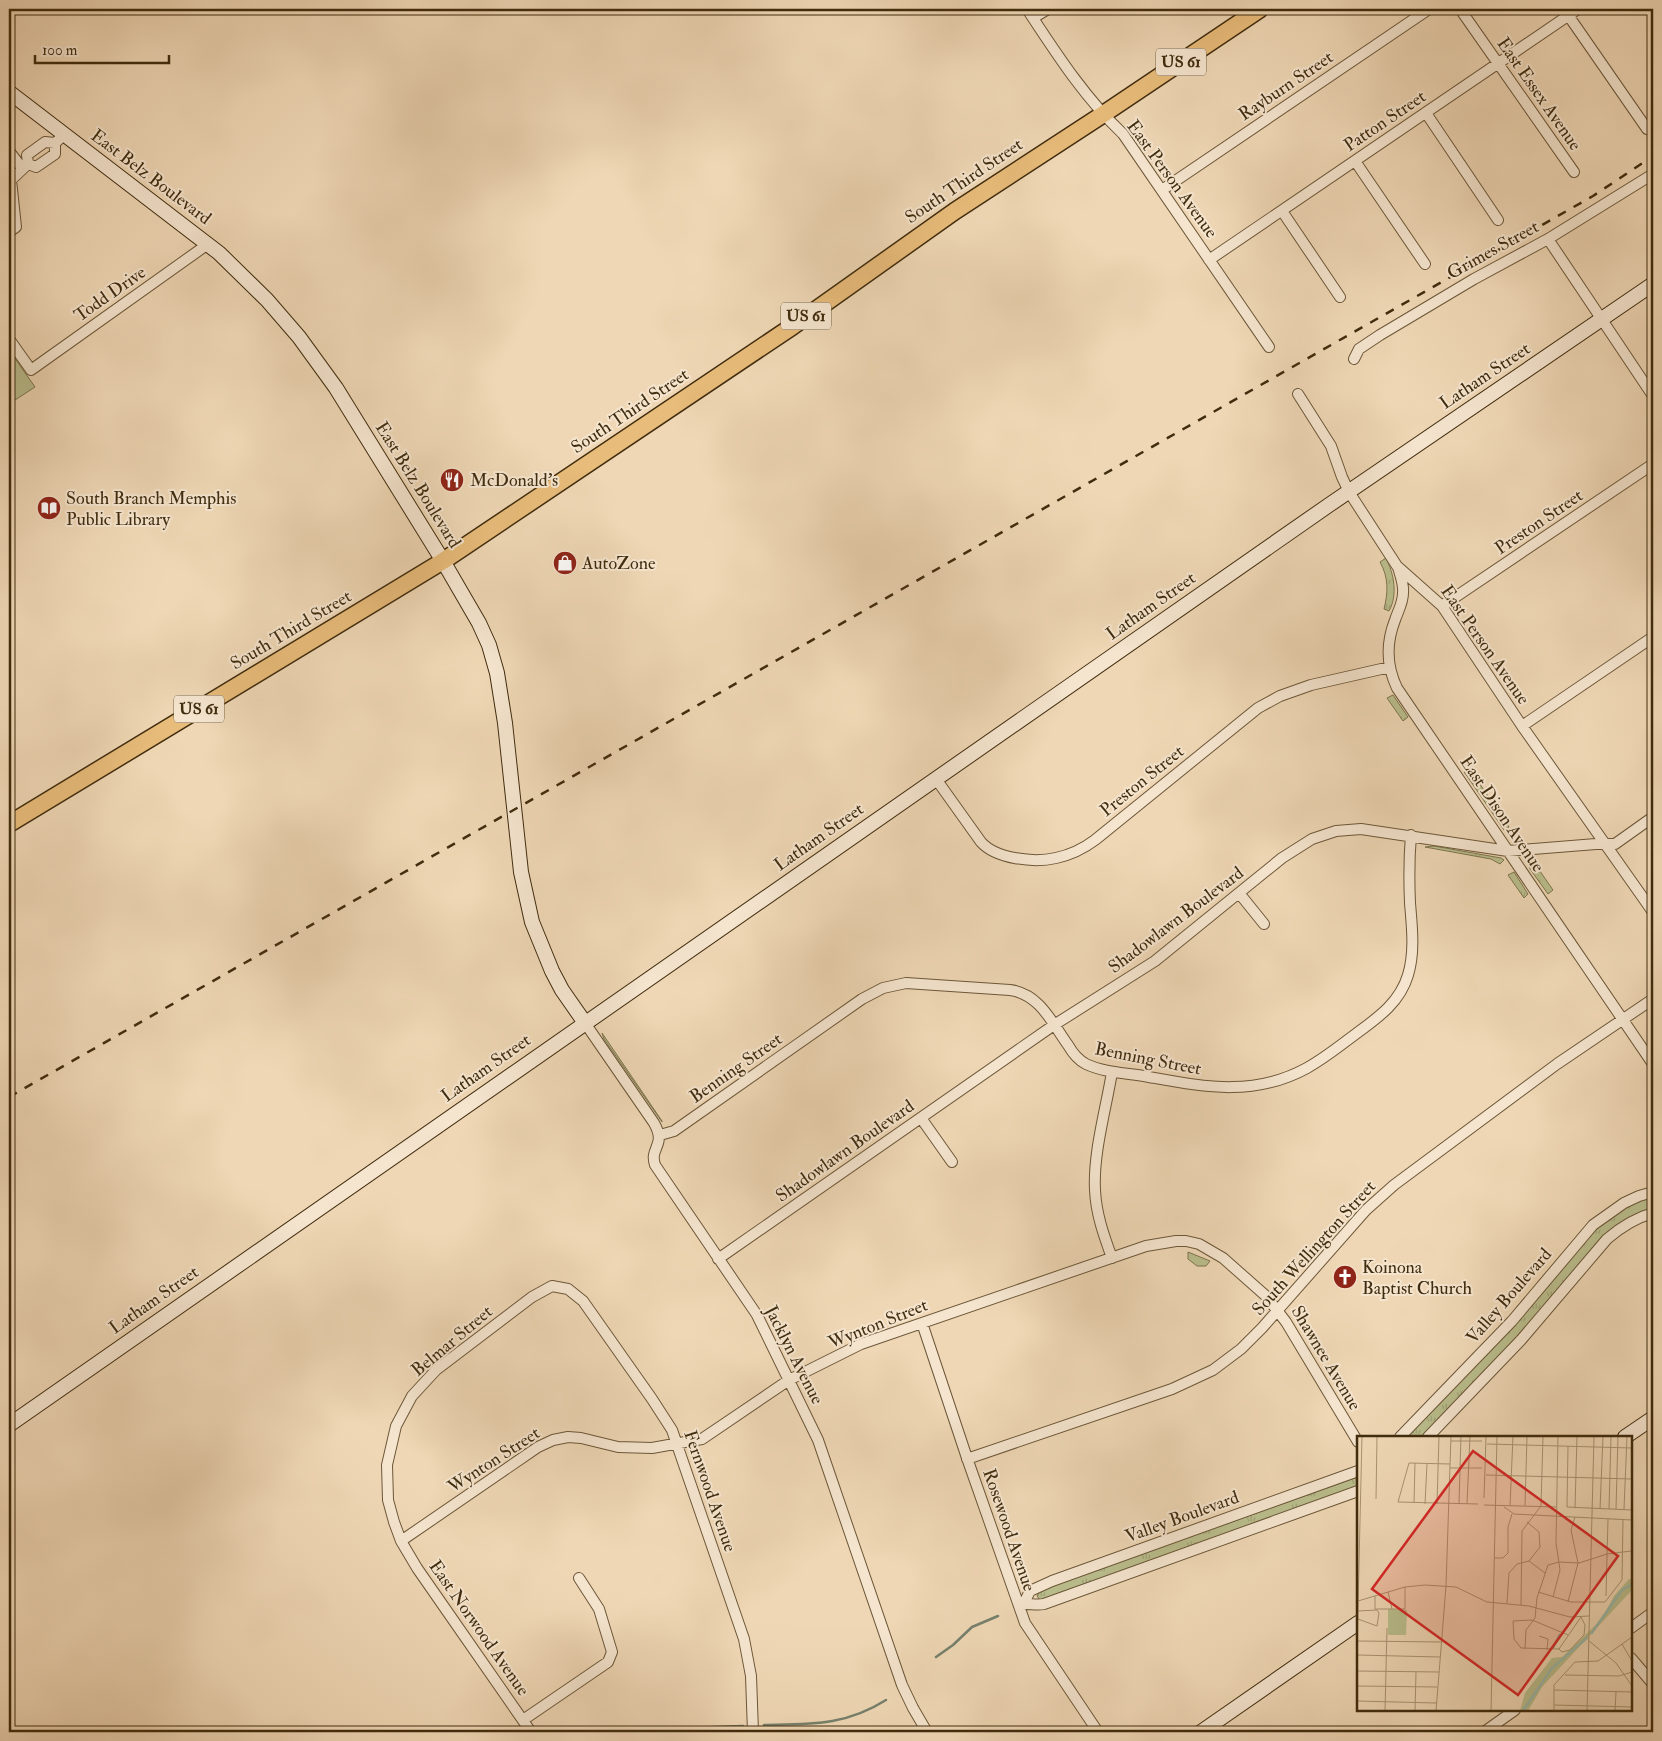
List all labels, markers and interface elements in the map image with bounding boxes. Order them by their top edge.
scale bar [35,32,169,64]
street label: East Essex Avenue [1491,33,1587,155]
text: 100 m [42,41,78,60]
street label: Rayburn Street [1234,46,1338,126]
road number: US 61 [1156,48,1206,76]
street label: Patton Street [1340,85,1431,157]
street label: East Person Avenue [1121,115,1223,243]
street label: East Belz Boulevard [86,124,216,230]
street label: South Third Street [901,133,1027,229]
street label: Grimes Street [1443,215,1543,285]
street label: Todd Drive [70,261,151,327]
road number: US 61 [781,302,831,330]
street label: Latham Street [1435,337,1535,415]
street label: South Third Street [567,363,693,459]
street label: East Belz Boulevard [370,417,466,553]
restaurant icon: McDonald's [439,467,465,493]
place label: McDonald's [470,469,558,492]
street label: Preston Street [1490,484,1588,560]
place label: South Branch Memphis Public Library [66,487,236,531]
library icon: South Branch Memphis Public Library [36,495,62,521]
shop icon: AutoZone [552,550,578,576]
place label: AutoZone [581,552,656,575]
street label: Latham Street [1102,567,1200,645]
street label: East Person Avenue [1435,581,1535,710]
street label: South Third Street [226,585,356,675]
road number: US 61 [174,696,224,722]
street label: Preston Street [1095,740,1189,822]
street label: East Dison Avenue [1455,751,1550,877]
street label: Latham Street [770,798,868,876]
street label: Shadowlawn Boulevard [1104,861,1248,978]
street label: Benning Street [685,1028,787,1108]
street label: Latham Street [437,1029,535,1107]
street label: Benning Street [1093,1037,1203,1081]
street label: Shadowlawn Boulevard [771,1095,919,1207]
street label: South Wellington Street [1247,1175,1381,1320]
street label: Valley Boulevard [1461,1243,1557,1349]
place label: Koinona Baptist Church [1362,1256,1472,1300]
street label: Latham Street [105,1261,203,1339]
church icon: Koinona Baptist Church [1332,1264,1358,1290]
street label: Wynton Street [824,1294,931,1355]
street label: Belmar Street [407,1300,497,1382]
street label: Jacklyn Avenue [759,1301,829,1409]
street label: Shawnee Avenue [1286,1302,1366,1415]
street label: Wynton Street [443,1422,545,1499]
street label: Fernwood Avenue [678,1427,742,1555]
inset map [1357,1436,1632,1711]
street label: Rosewood Avenue [977,1466,1041,1595]
street label: Valley Boulevard [1122,1486,1242,1548]
street label: East Norwood Avenue [424,1556,535,1701]

